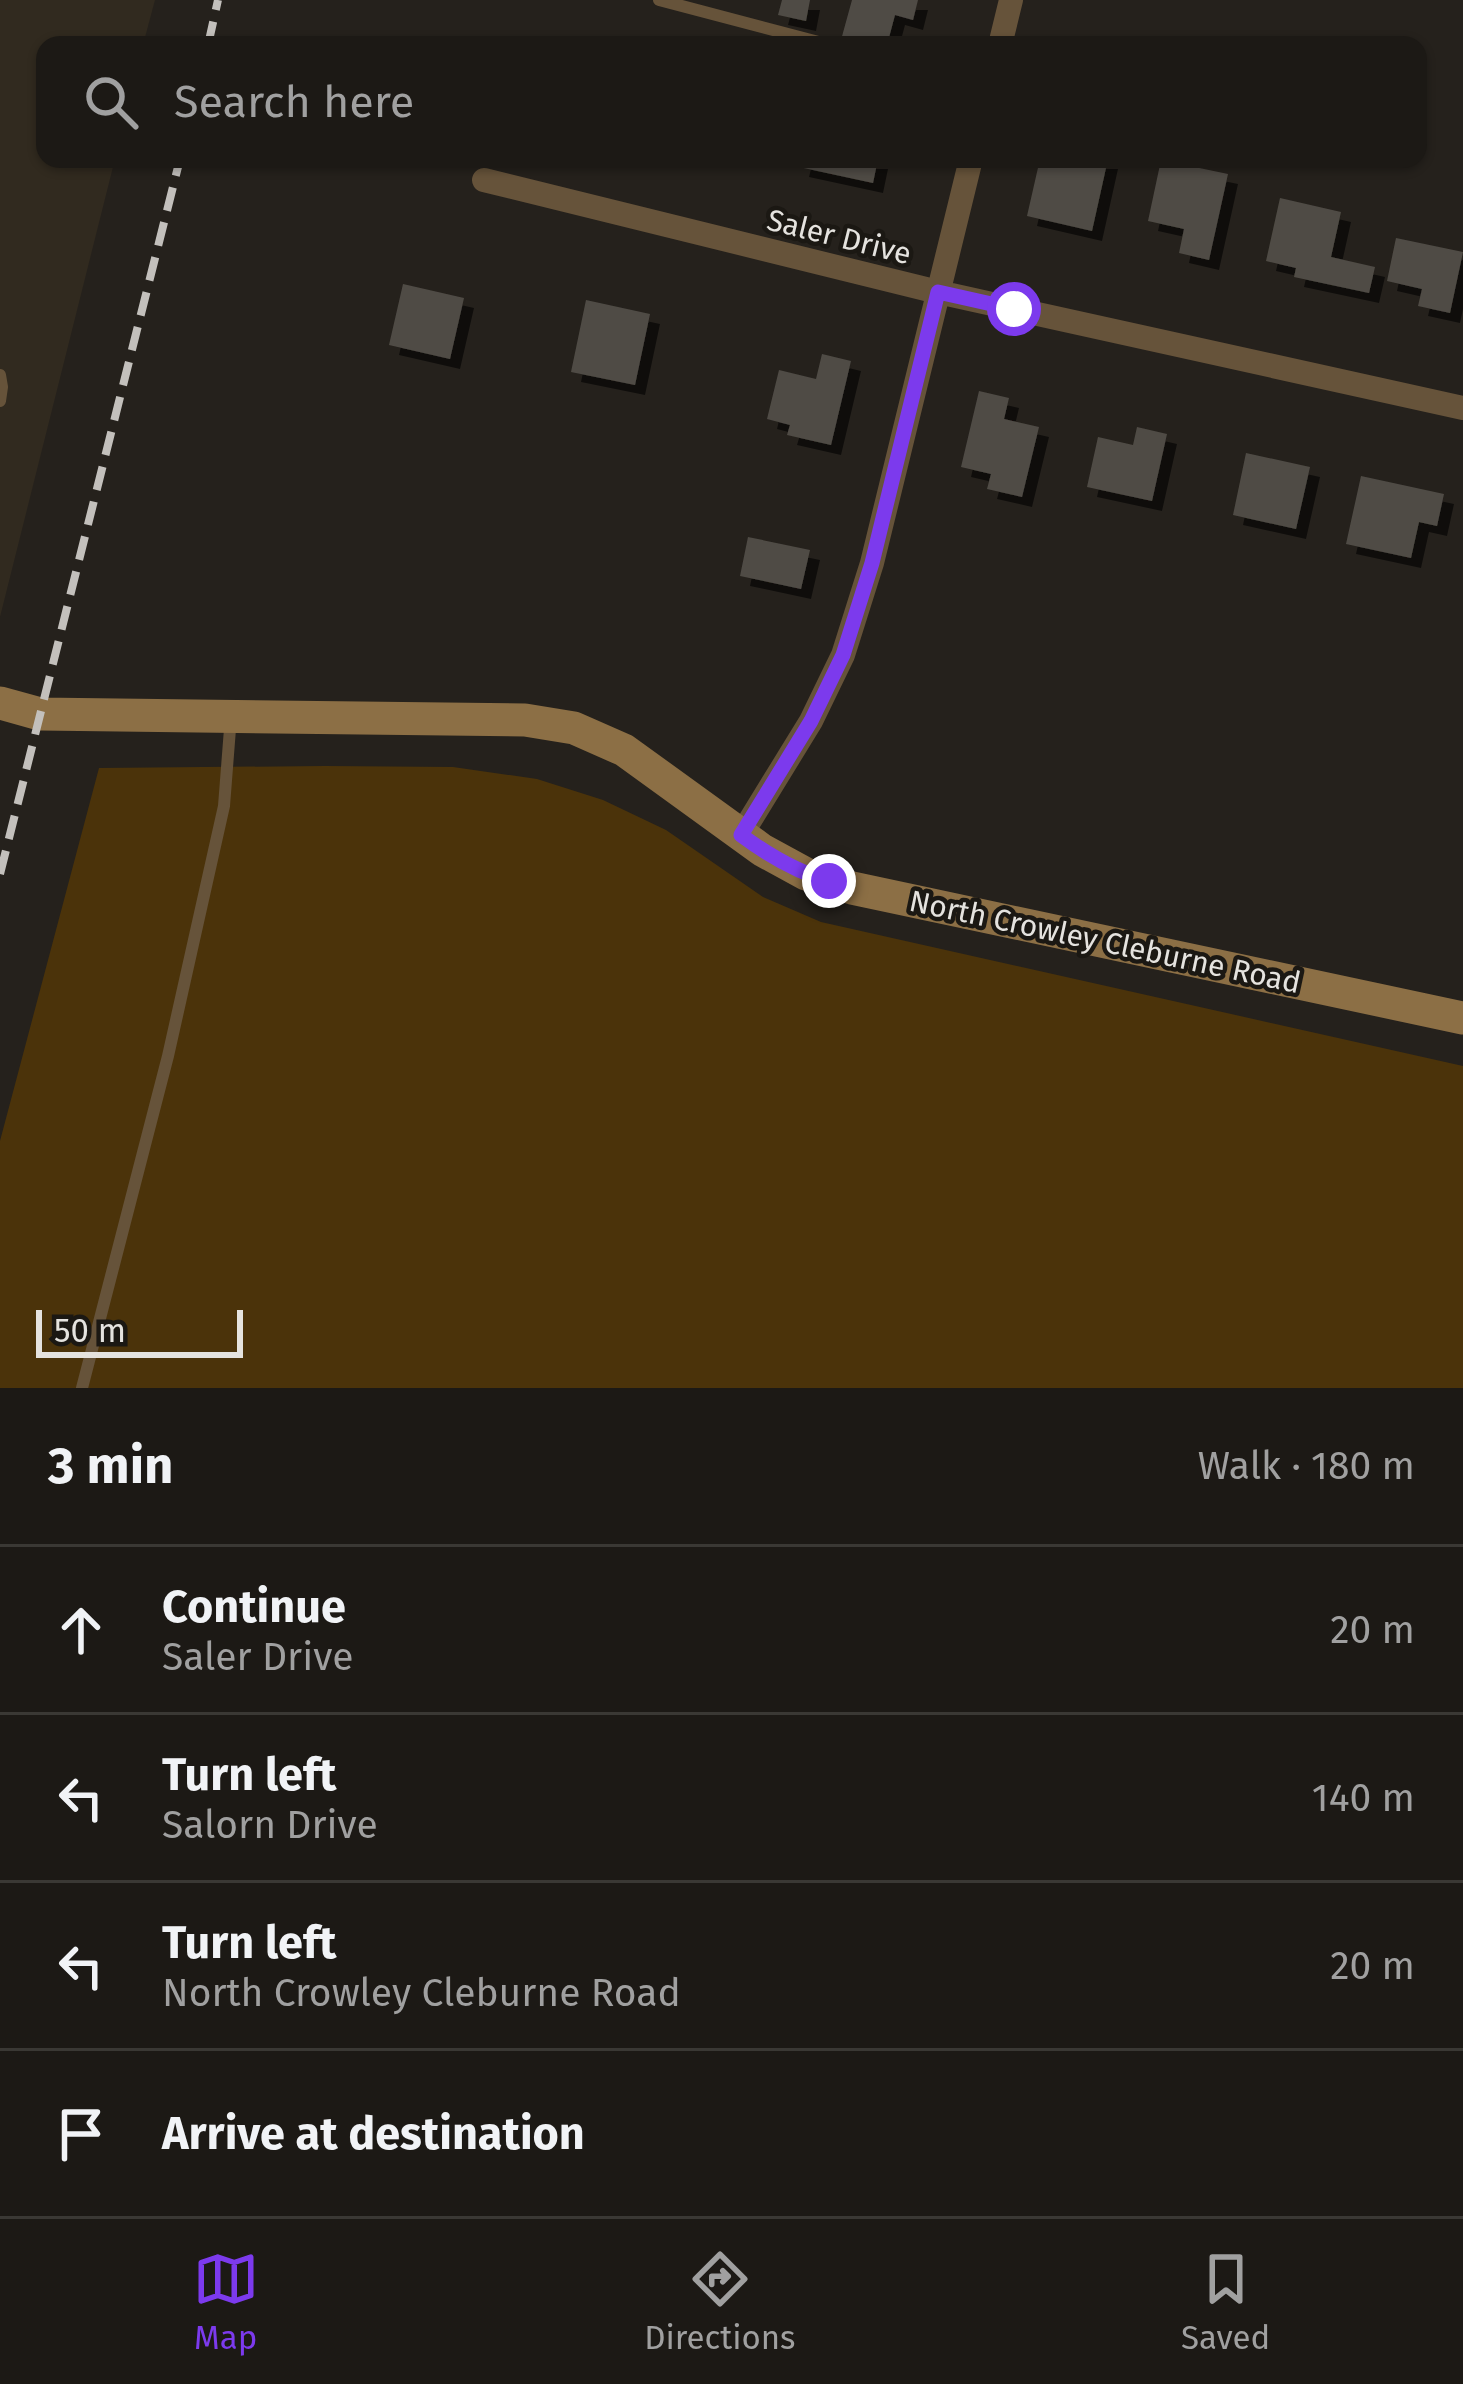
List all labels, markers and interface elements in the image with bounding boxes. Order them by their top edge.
search box [36,36,1427,168]
icon: search [78,69,144,135]
text: Search here [174,75,414,129]
street label: Saler Drive [763,202,915,272]
route start [987,282,1041,336]
route end [802,854,856,908]
street label: North Crowley Cleburne Road [906,883,1304,1001]
scale bar [36,1304,243,1357]
text: 50 m [54,1311,126,1351]
text: 3 min [48,1435,174,1497]
text: Walk · 180 m [1198,1443,1415,1489]
text: Continue [162,1580,346,1634]
icon: ahead [48,1597,114,1663]
text: 20 m [1330,1607,1415,1653]
text: Saler Drive [162,1634,353,1680]
text: Turn left [162,1748,336,1802]
icon: left [48,1765,114,1831]
text: 140 m [1312,1775,1415,1821]
text: Salorn Drive [162,1802,378,1848]
text: Turn left [162,1916,336,1970]
icon: left [48,1933,114,1999]
text: 20 m [1330,1943,1415,1989]
text: North Crowley Cleburne Road [162,1970,681,2016]
icon: arrive [48,2101,114,2167]
text: Arrive at destination [162,2107,585,2161]
tab: Map [193,2246,259,2358]
tab: Directions [644,2246,796,2358]
tab: Saved [1181,2246,1270,2358]

